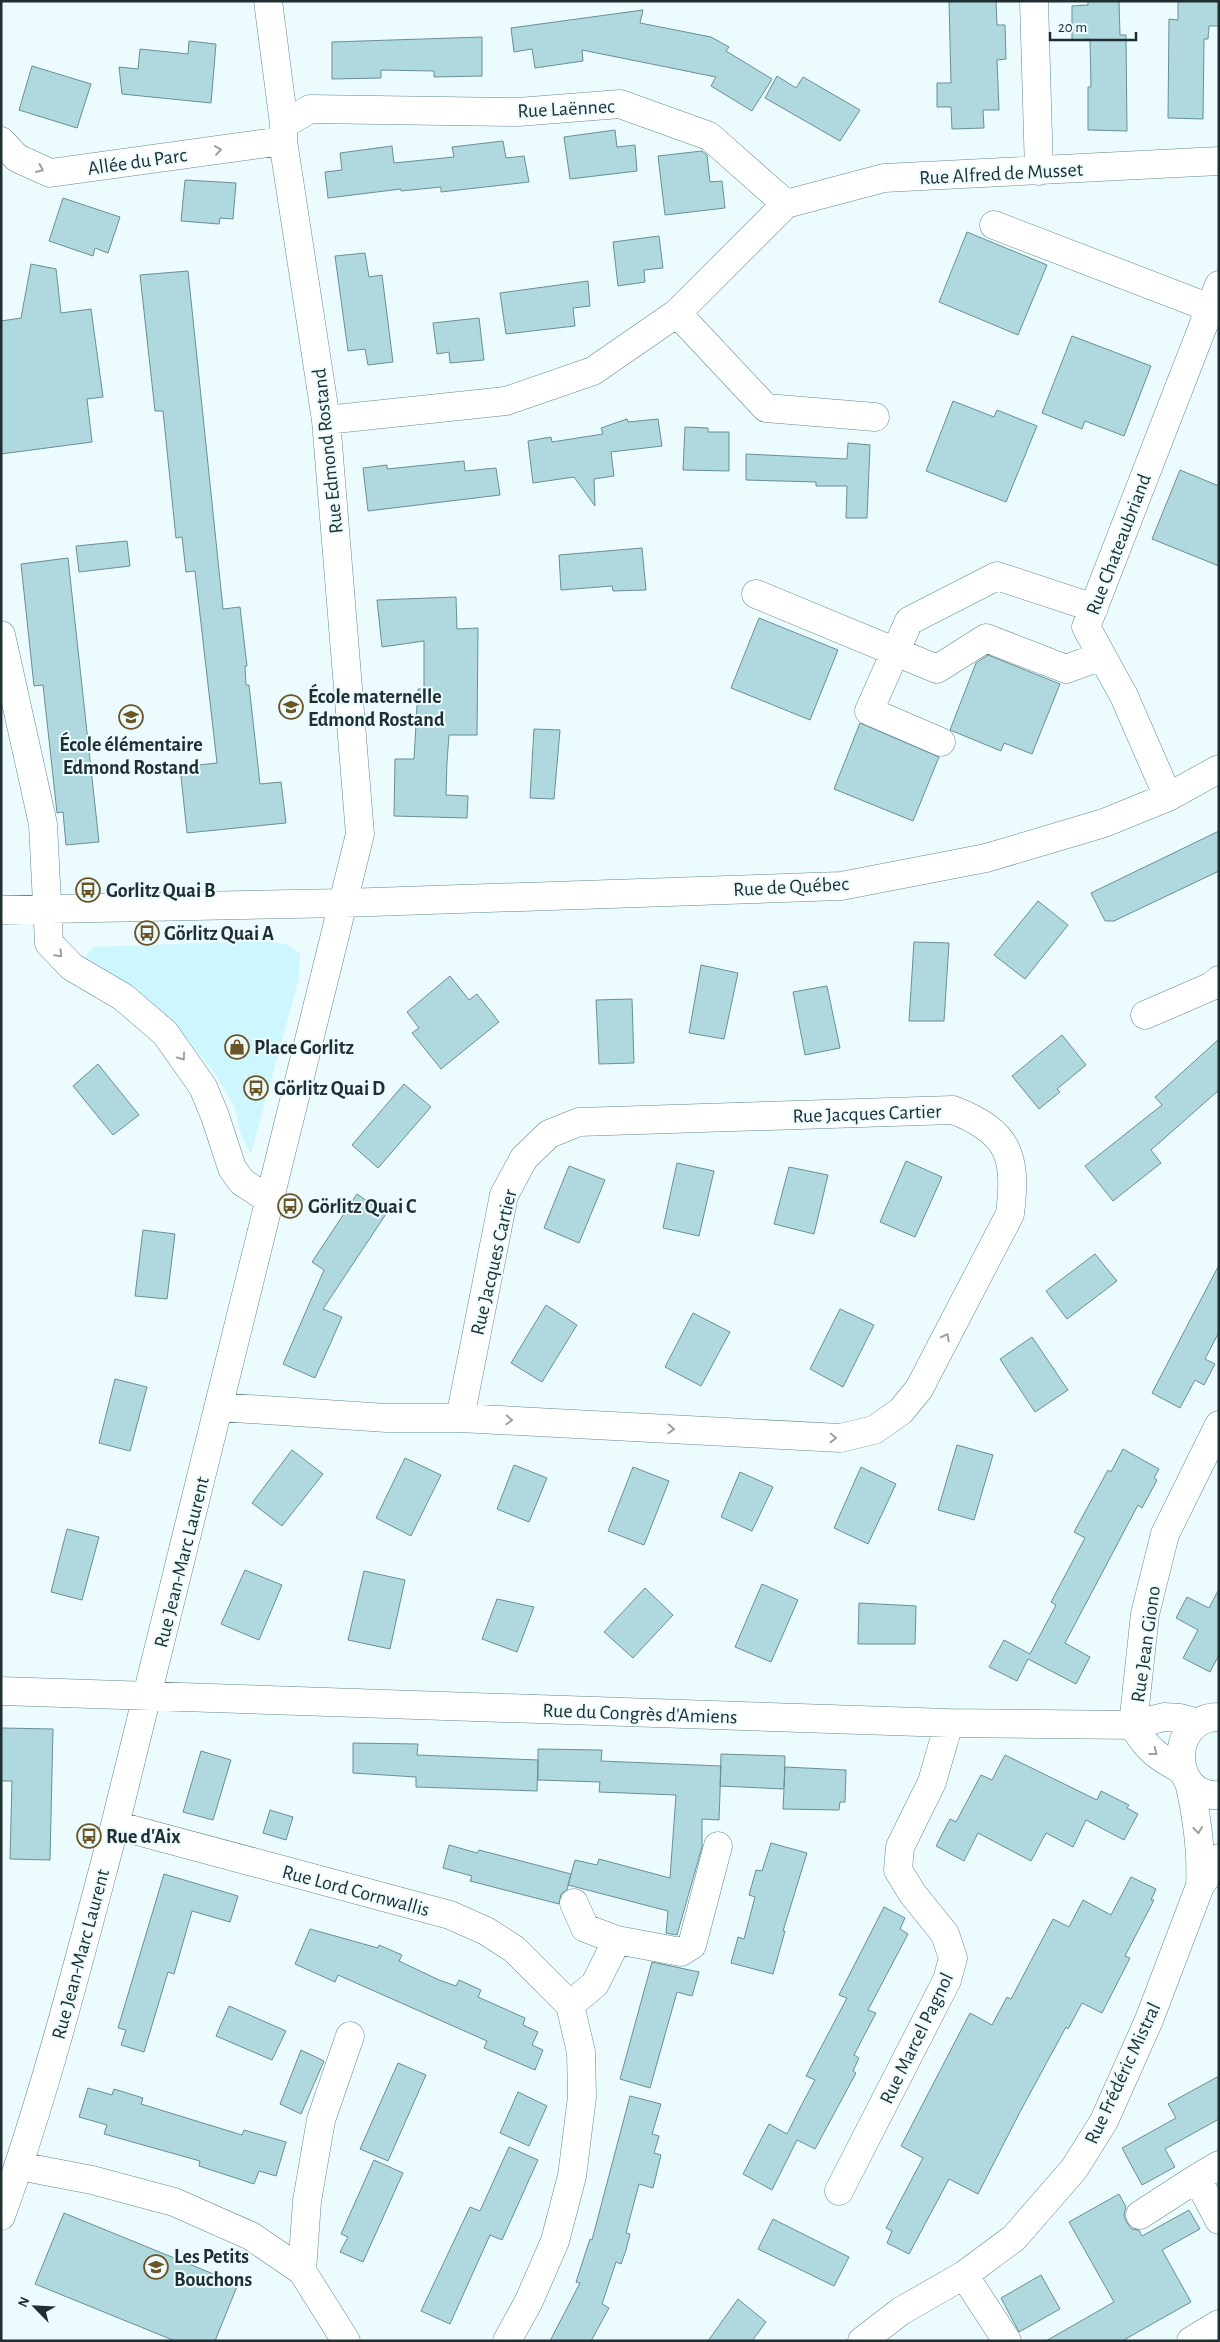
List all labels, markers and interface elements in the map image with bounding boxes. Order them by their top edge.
scale bar [1050,10,1136,42]
text: 20 m [1058,20,1087,35]
street label: Rue Laënnec [517,96,616,122]
street label: Allée du Parc [86,145,188,179]
one-way arrow [214,145,222,156]
street label: Rue Alfred de Musset [919,160,1084,188]
one-way arrow [35,162,44,173]
street label: Rue Edmond Rostand [309,367,347,535]
street label: Rue Chateaubriand [1083,471,1155,618]
place label: École maternelle Edmond Rostand [308,683,445,730]
school or university icon: École maternelle Edmond Rostand [278,694,304,720]
school or university icon: École élémentaire Edmond Rostand [118,704,144,730]
place label: École élémentaire Edmond Rostand [59,731,203,778]
street label: Rue de Québec [733,874,850,900]
bus stop icon: Gorlitz Quai B [75,877,101,903]
place label: Gorlitz Quai B [106,881,216,902]
bus stop icon: Görlitz Quai A [134,920,160,946]
place label: Görlitz Quai A [164,924,274,945]
one-way arrow [53,948,62,957]
shop icon: Place Gorlitz [224,1034,250,1060]
place label: Place Gorlitz [254,1038,354,1058]
one-way arrow [176,1052,185,1061]
bus stop icon: Görlitz Quai D [243,1075,269,1101]
place label: Görlitz Quai D [274,1079,385,1100]
street label: Rue Jacques Cartier [792,1101,942,1127]
street label: Rue Jacques Cartier [467,1187,521,1337]
bus stop icon: Görlitz Quai C [277,1193,303,1219]
place label: Görlitz Quai C [308,1197,417,1218]
one-way arrow [940,1333,950,1342]
one-way arrow [505,1415,513,1426]
one-way arrow [667,1424,675,1435]
one-way arrow [830,1433,837,1443]
street label: Rue Jean-Marc Laurent [151,1474,213,1650]
street label: Rue Jean Giono [1128,1584,1164,1704]
street label: Rue du Congrès d'Amiens [542,1701,738,1727]
one-way arrow [1148,1746,1157,1754]
bus stop icon: Rue d'Aix [76,1823,102,1849]
one-way arrow [1192,1826,1203,1834]
place label: Rue d'Aix [106,1827,181,1847]
street label: Rue Lord Cornwallis [280,1862,432,1920]
street label: Rue Jean-Marc Laurent [49,1866,113,2042]
street label: Rue Marcel Pagnol [876,1970,957,2107]
street label: Rue Frédéric Mistral [1081,2000,1164,2147]
place label: Les Petits Bouchons [174,2247,252,2290]
school or university icon: Les Petits Bouchons [143,2254,169,2280]
north arrow [10,2282,60,2332]
text: N [16,2295,32,2309]

